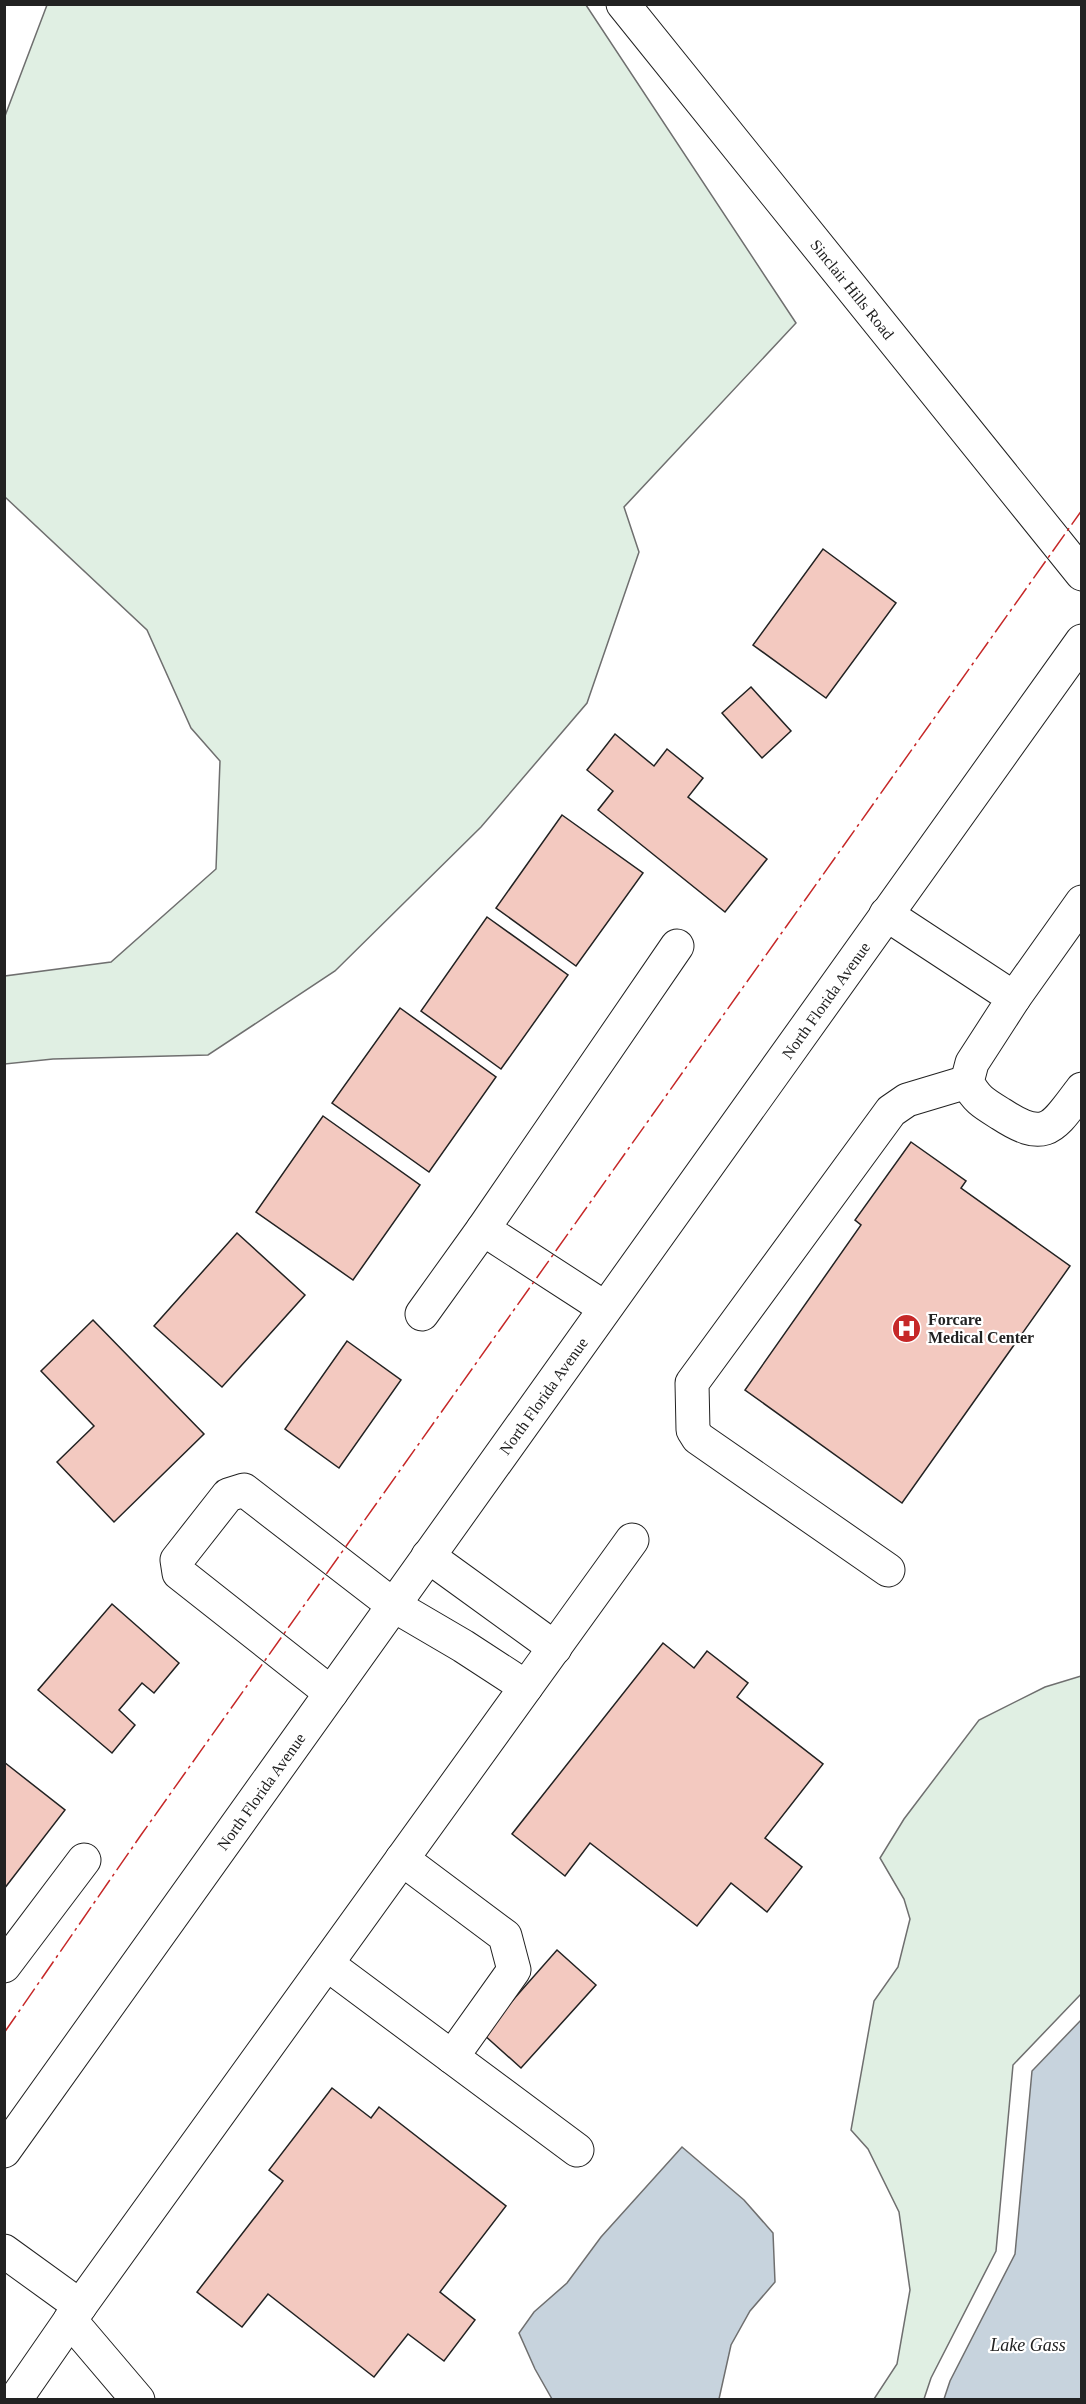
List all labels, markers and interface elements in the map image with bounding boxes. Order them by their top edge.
street label: Sinclair Hills Road [807,236,897,343]
street label: North Florida Avenue [779,939,873,1062]
place label: Forcare Medical Center [928,1311,1034,1346]
hospital icon: Forcare Medical Center [891,1312,923,1344]
street label: North Florida Avenue [496,1334,591,1458]
street label: North Florida Avenue [214,1730,309,1853]
water label: Lake Gass [989,2335,1066,2355]

